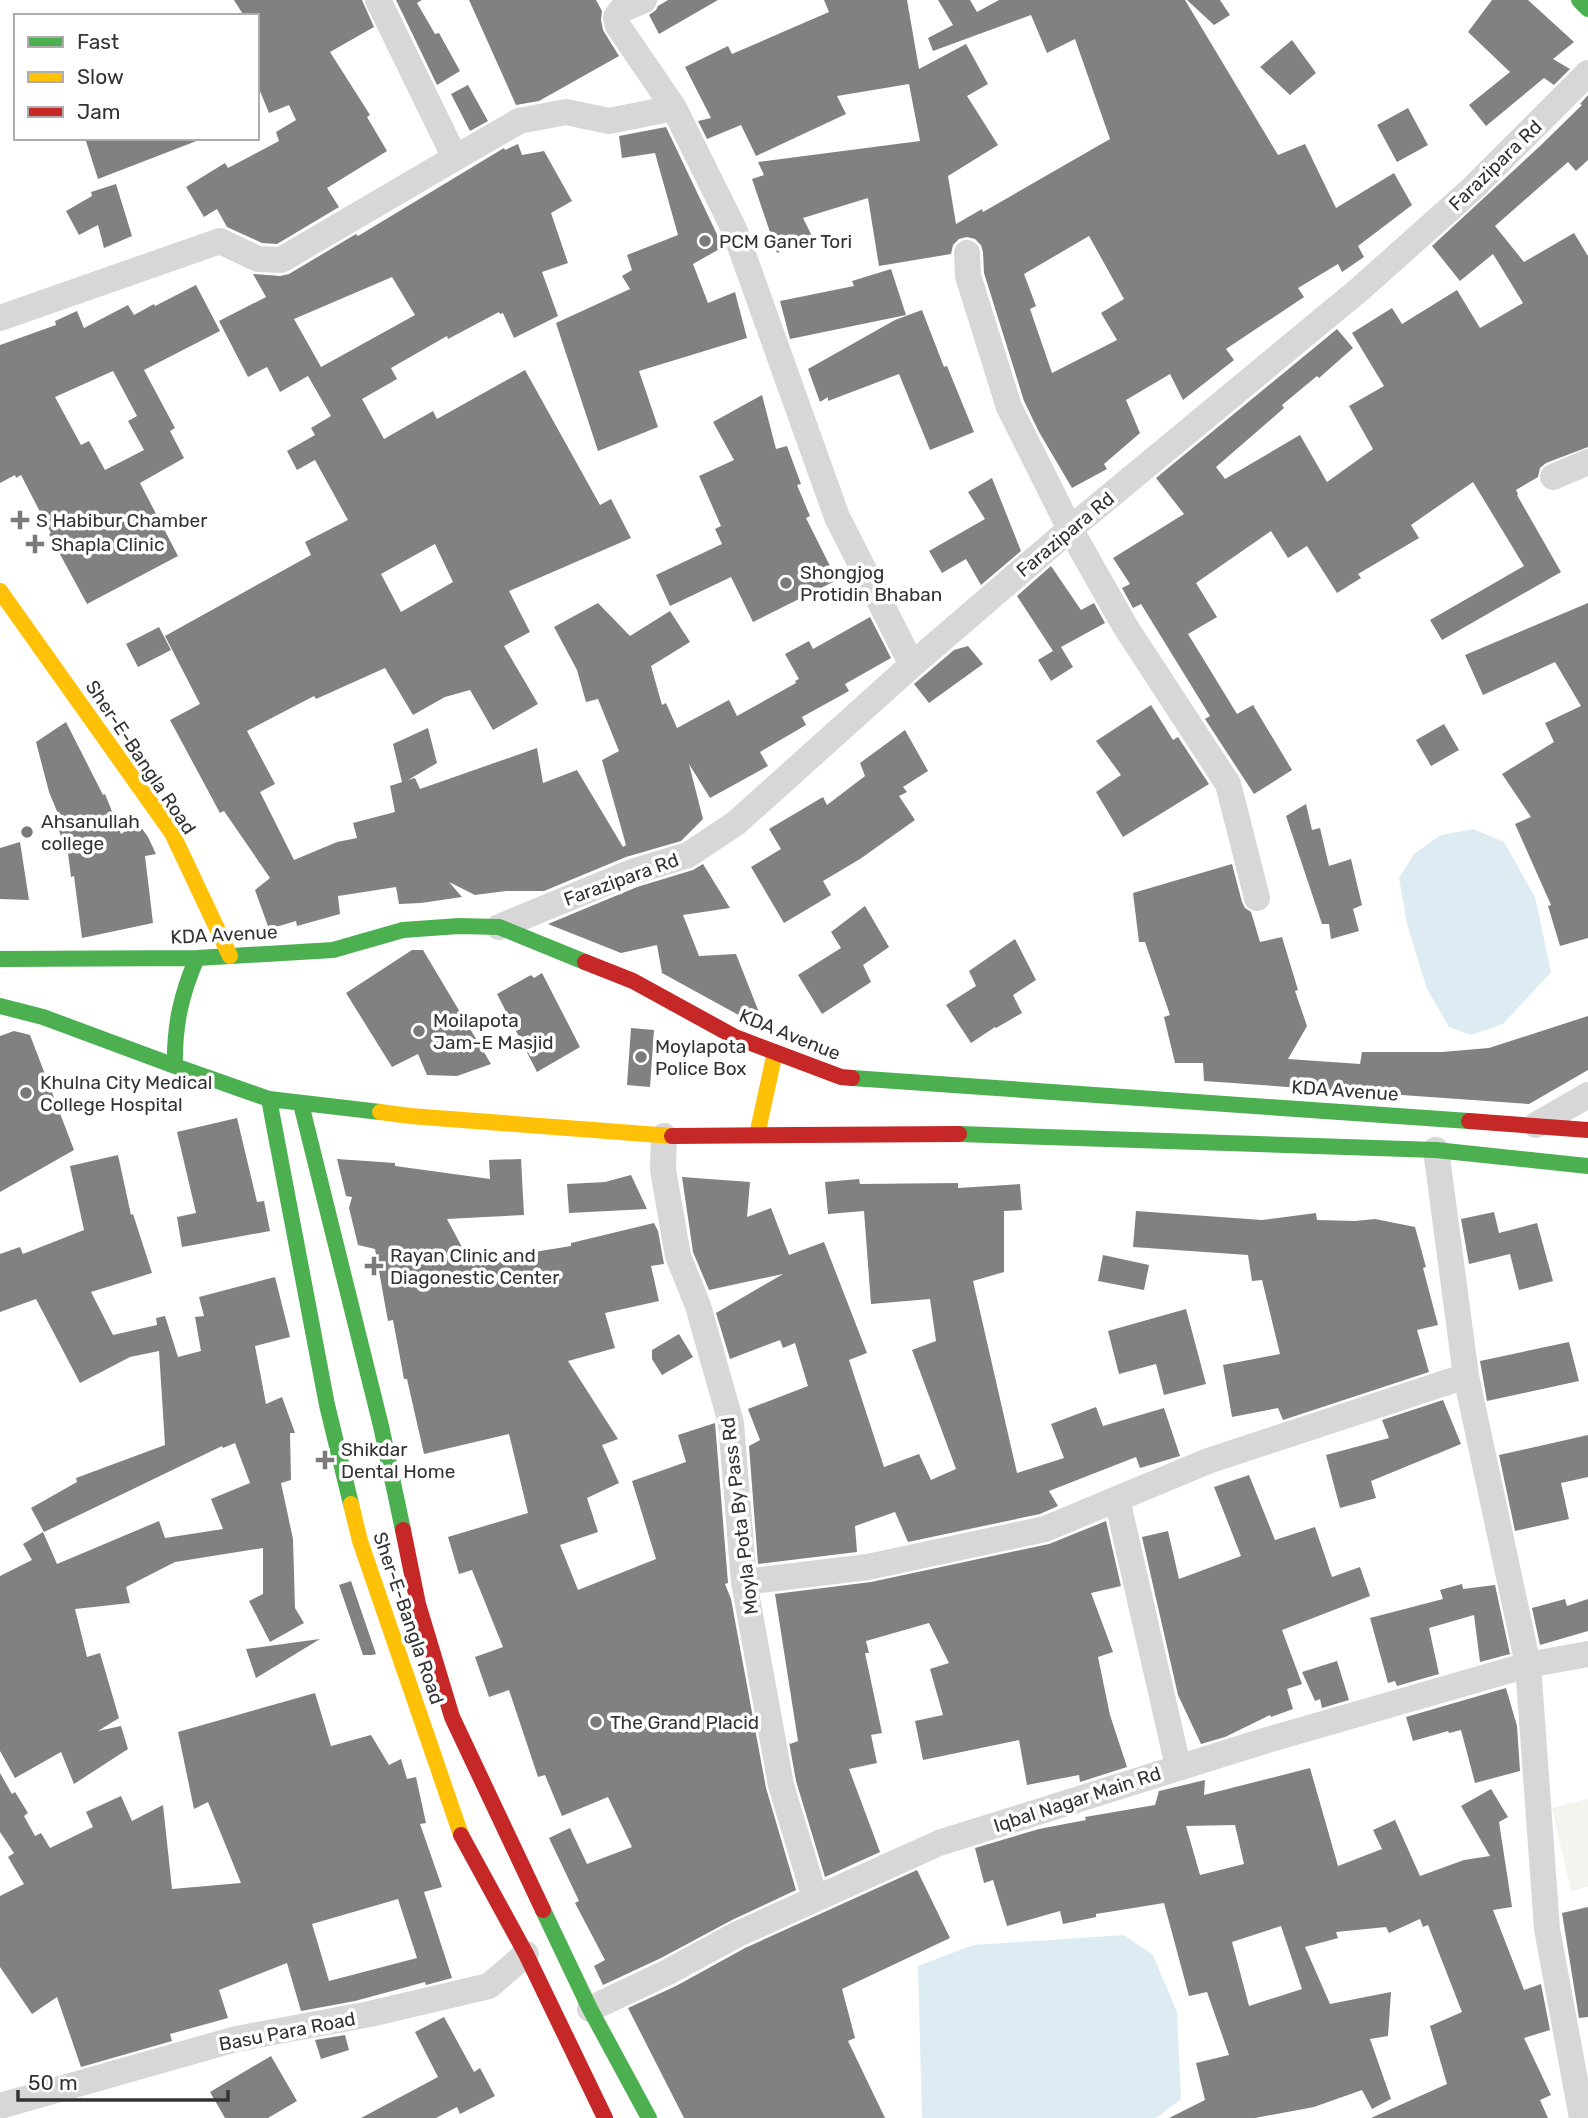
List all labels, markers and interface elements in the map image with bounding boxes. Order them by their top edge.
legend [14,14,259,140]
text: Fast [77,29,119,54]
text: Slow [77,64,124,89]
text: Jam [77,99,121,124]
street label: Farazipara Rd [1444,115,1547,215]
place label: PCM Ganer Tori [719,230,852,253]
marker: PCM Ganer Tori [697,233,713,249]
street label: Farazipara Rd [1012,487,1119,582]
place label: S Habibur Chamber [36,509,208,532]
marker: S Habibur Chamber [10,510,30,530]
place label: Shapla Clinic [51,533,164,556]
marker: Shapla Clinic [25,534,45,554]
place label: Shongjog Protidin Bhaban [800,561,942,606]
marker: Shongjog Protidin Bhaban [778,575,794,591]
street label: Sher-E-Bangla Road [81,676,201,839]
place label: Ahsanullah college [41,810,140,855]
marker: Ahsanullah college [19,824,35,840]
street label: Farazipara Rd [561,848,682,911]
street label: KDA Avenue [170,920,278,949]
street label: KDA Avenue [736,1004,844,1065]
place label: Moilapota Jam-E Masjid [433,1009,554,1054]
marker: Moilapota Jam-E Masjid [411,1023,427,1039]
place label: Moylapota Police Box [655,1035,747,1080]
marker: Moylapota Police Box [633,1049,649,1065]
place label: Khulna City Medical College Hospital [40,1071,212,1116]
street label: KDA Avenue [1291,1075,1399,1106]
marker: Khulna City Medical College Hospital [18,1085,34,1101]
place label: Rayan Clinic and Diagonestic Center [390,1244,560,1289]
marker: Rayan Clinic and Diagonestic Center [364,1256,384,1276]
street label: Moyla Pota By Pass Rd [716,1416,763,1616]
place label: Shikdar Dental Home [341,1438,455,1483]
marker: Shikdar Dental Home [315,1450,335,1470]
street label: Sher-E-Bangla Road [368,1529,449,1707]
place label: The Grand Placid [610,1711,759,1734]
marker: The Grand Placid [588,1714,604,1730]
street label: Iqbal Nagar Main Rd [991,1762,1164,1837]
street label: Basu Para Road [217,2007,357,2056]
scale bar [18,2058,228,2102]
text: 50 m [28,2070,78,2095]

